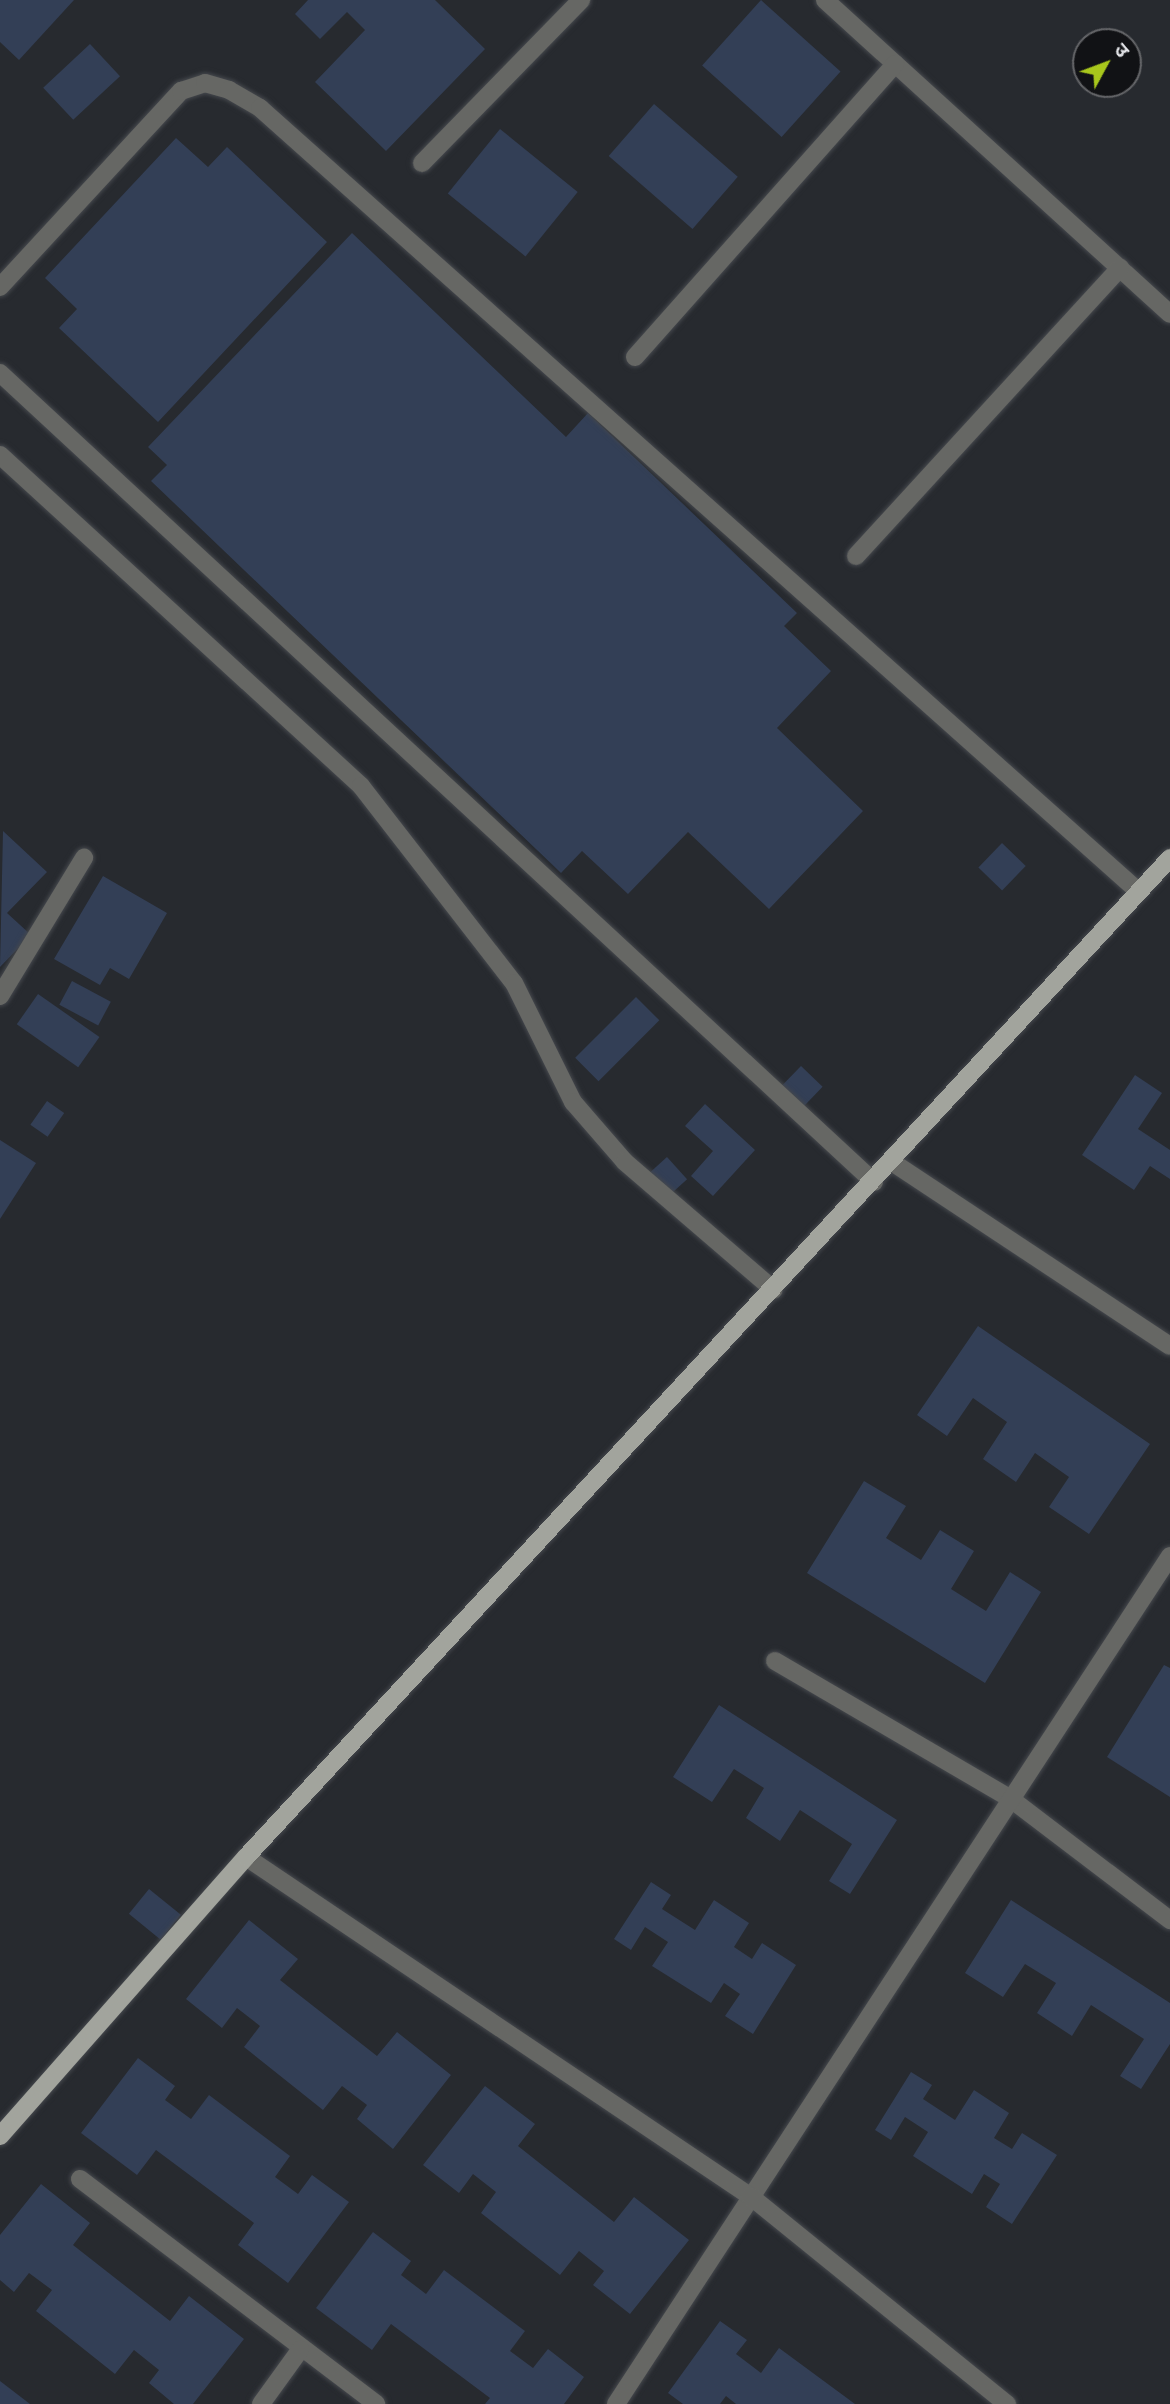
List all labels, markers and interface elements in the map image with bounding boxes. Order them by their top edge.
north arrow [1072,28,1142,98]
text: उ [1109,38,1134,62]

